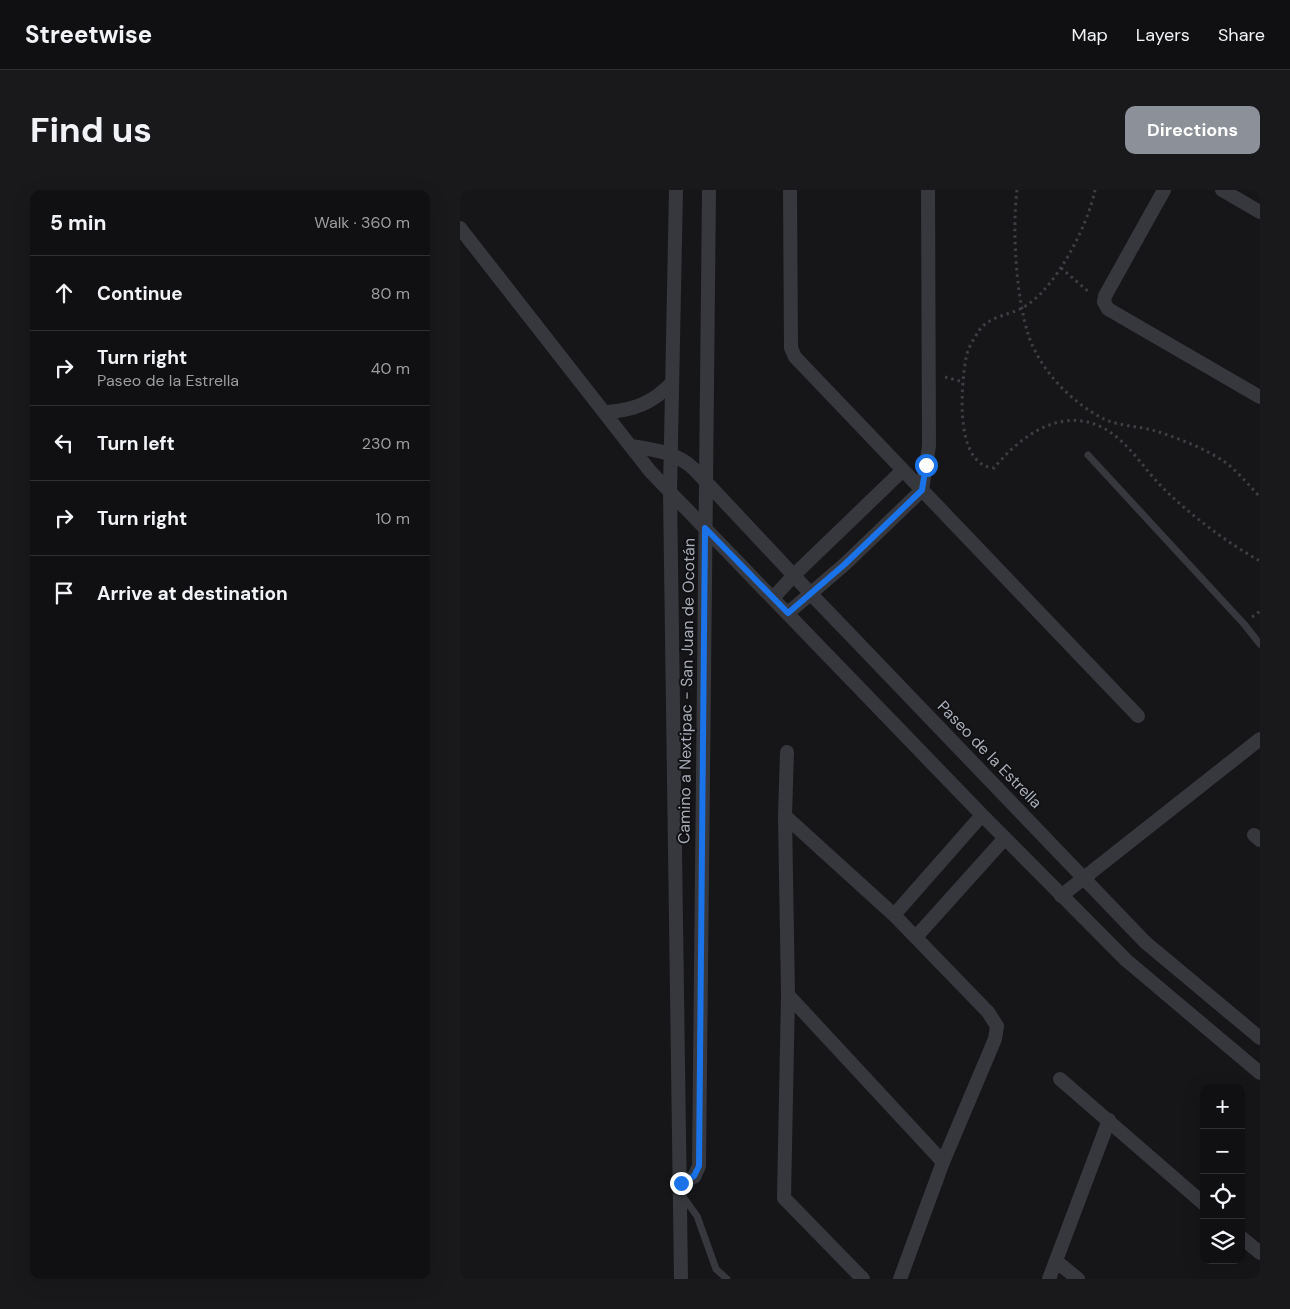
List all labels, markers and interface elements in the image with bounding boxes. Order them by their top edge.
text: Streetwise [25,19,152,50]
text: Map [1072,23,1108,47]
text: Layers [1136,23,1190,47]
text: Share [1218,23,1265,47]
button: Directions [1125,106,1260,154]
text: Find us [30,107,152,153]
text: 5 min [50,209,106,237]
text: Walk · 360 m [314,212,410,233]
icon: ahead [50,279,78,307]
text: Continue [97,281,183,306]
text: 80 m [371,283,410,304]
text: Turn right [97,345,187,370]
icon: right [50,354,78,382]
text: 40 m [371,358,410,379]
text: Paseo de la Estrella [97,370,239,391]
icon: left [50,429,78,457]
text: Turn left [97,431,175,456]
text: 230 m [362,433,410,454]
route start [915,454,938,477]
icon: right [50,504,78,532]
text: Turn right [97,506,187,531]
text: 10 m [376,508,410,529]
street label: Camino a Nextipac - San Juan de Ocotán [673,538,700,844]
icon: arrive [50,579,78,607]
text: Arrive at destination [97,581,288,606]
street label: Paseo de la Estrella [933,696,1046,813]
map controls [1200,1084,1245,1264]
button: + [1200,1084,1245,1129]
button: − [1200,1129,1245,1174]
route end [670,1172,693,1195]
button: locate [1200,1174,1245,1219]
button: layers [1200,1219,1245,1264]

